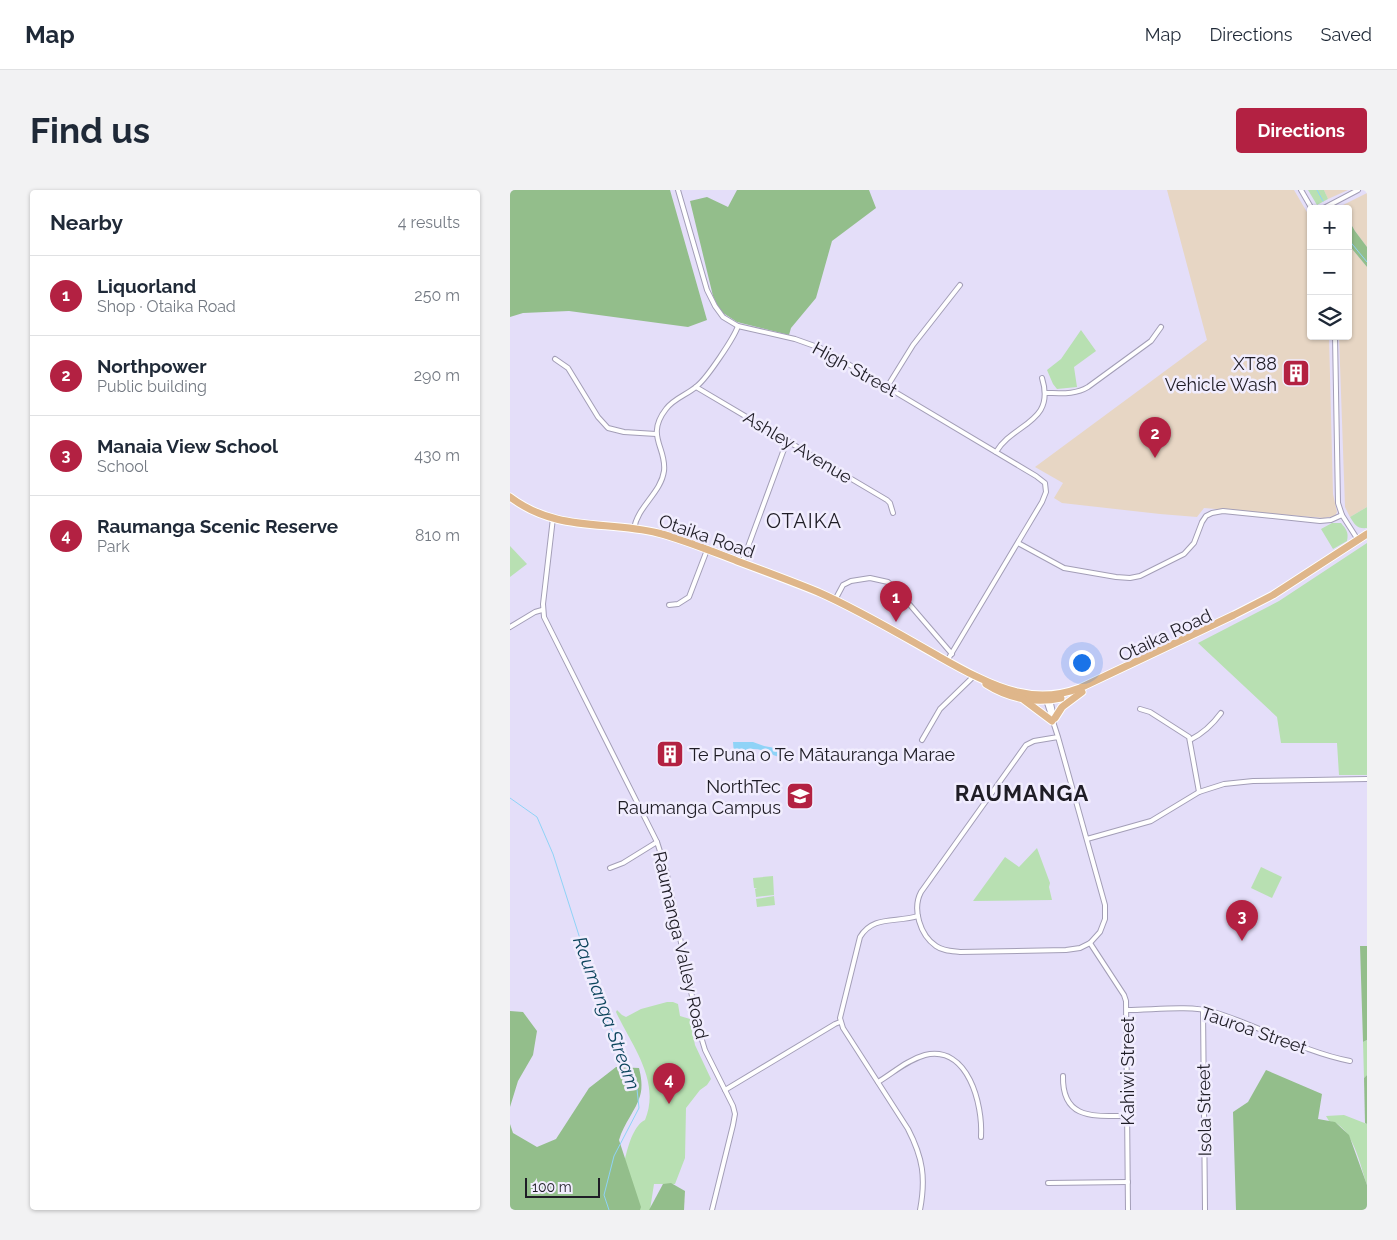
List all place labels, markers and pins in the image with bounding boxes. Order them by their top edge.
place label: XT88 Vehicle Wash [1165,353,1277,395]
building icon: XT88 Vehicle Wash [1281,358,1311,388]
pin: 2 [1139,417,1171,458]
pin: 1 [880,581,912,622]
building icon: Te Puna o Te Mātauranga Marae [655,739,685,769]
place label: Te Puna o Te Mātauranga Marae [689,744,955,765]
place label: NorthTec Raumanga Campus [617,776,781,818]
school or university icon: NorthTec Raumanga Campus [785,781,815,811]
pin: 3 [1226,900,1258,941]
pin: 4 [653,1063,685,1104]

